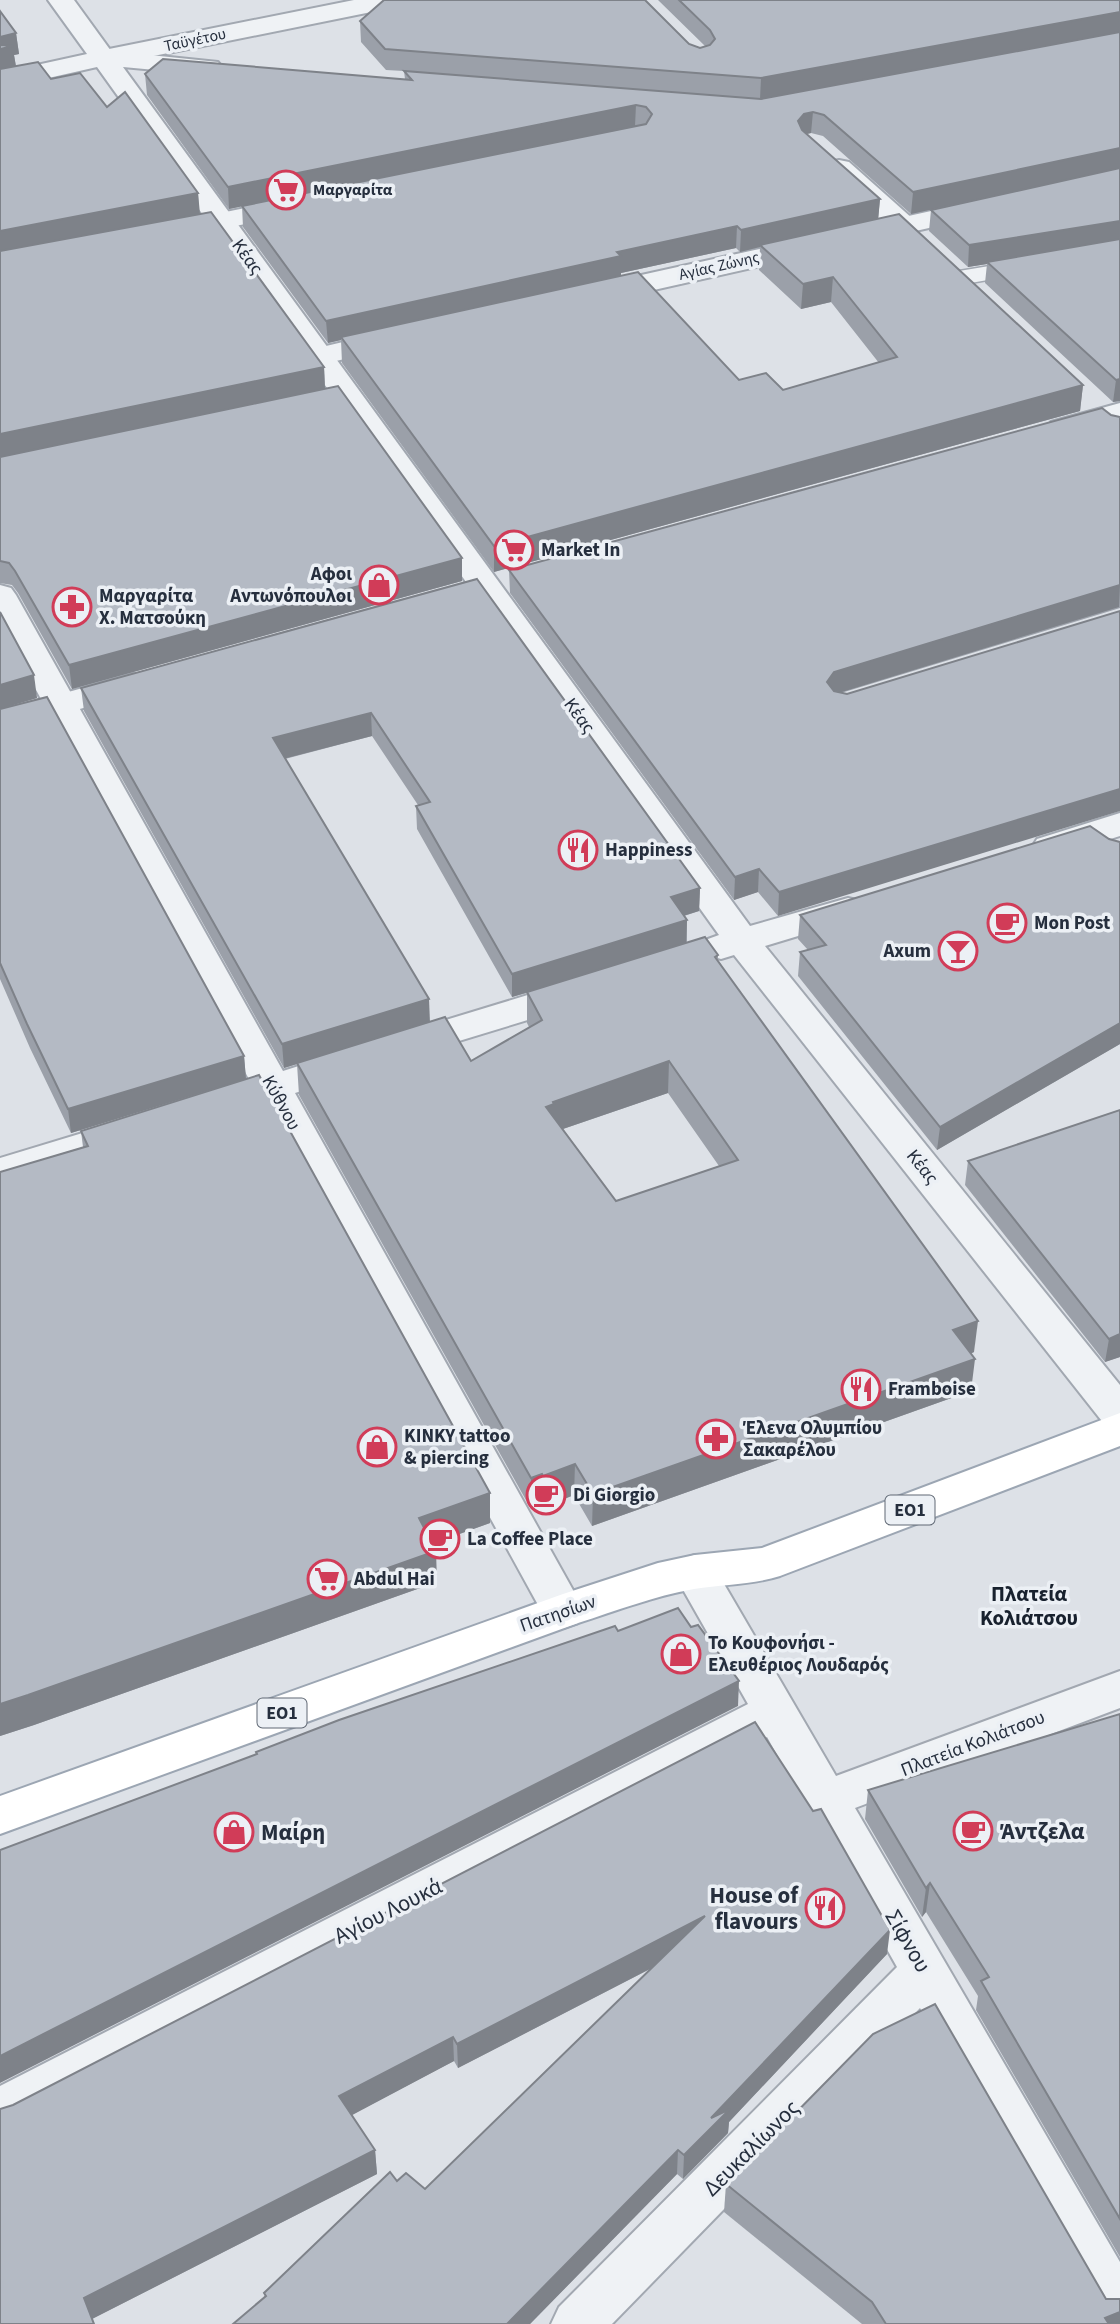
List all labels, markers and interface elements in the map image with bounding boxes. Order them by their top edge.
street label: Ταϋγέτου [162,23,228,57]
supermarket icon: Μαργαρίτα [265,169,307,211]
place label: Μαργαρίτα [313,179,393,201]
street label: Κέας [225,234,269,280]
street label: Αγίας Ζώνης [677,246,761,286]
supermarket icon: Market In [493,529,535,571]
place label: Market In [541,537,620,564]
place label: Αφοι Αντωνόπουλοι [229,561,352,610]
shop icon: Αφοι Αντωνόπουλοι [358,564,400,606]
place label: Μαργαρίτα Χ. Ματσούκη [99,583,206,632]
pharmacy icon: Μαργαρίτα Χ. Ματσούκη [51,586,93,628]
street label: Κέας [557,693,601,739]
restaurant icon: Happiness [557,829,599,871]
place label: Happiness [605,837,692,864]
cafe icon: Mon Post [986,902,1028,944]
place label: Mon Post [1034,910,1110,937]
bar icon: Axum [937,930,979,972]
place label: Axum [882,938,931,965]
street label: Κύθνου [255,1071,307,1135]
street label: Κέας [900,1144,944,1190]
restaurant icon: Framboise [840,1368,882,1410]
place label: Framboise [888,1376,976,1403]
place label: Έλενα Ολυμπίου Σακαρέλου [742,1415,882,1464]
pharmacy icon: Έλενα Ολυμπίου Σακαρέλου [695,1418,737,1460]
place label: KINKY tattoo & piercing [404,1423,510,1472]
shop icon: KINKY tattoo & piercing [356,1426,398,1468]
cafe icon: Di Giorgio [525,1474,567,1516]
place label: Di Giorgio [573,1482,655,1509]
road number: ΕΟ1 [886,1496,934,1525]
cafe icon: La Coffee Place [419,1518,461,1560]
place label: La Coffee Place [467,1526,593,1553]
supermarket icon: Abdul Hai [306,1558,348,1600]
place label: Abdul Hai [353,1566,435,1593]
district label: Πλατεία Κολιάτσου [980,1579,1078,1633]
street label: Πατησίων [516,1588,600,1640]
place label: Το Κουφονήσι - Ελευθέριος Λουδαρός [708,1630,889,1679]
shop icon: Το Κουφονήσι - Ελευθέριος Λουδαρός [660,1633,702,1675]
road number: ΕΟ1 [258,1698,306,1728]
street label: Πλατεία Κολιάτσου [897,1704,1049,1784]
cafe icon: Άντζελα [952,1810,994,1852]
shop icon: Μαίρη [213,1811,255,1853]
place label: Άντζελα [1000,1815,1085,1848]
place label: Μαίρη [261,1816,325,1849]
street label: Αγίου Λουκά [328,1870,448,1952]
place label: House of flavours [709,1879,799,1938]
restaurant icon: House of flavours [804,1887,846,1929]
street label: Σίφνου [877,1903,939,1979]
street label: Δευκαλίωνος [695,2092,807,2204]

